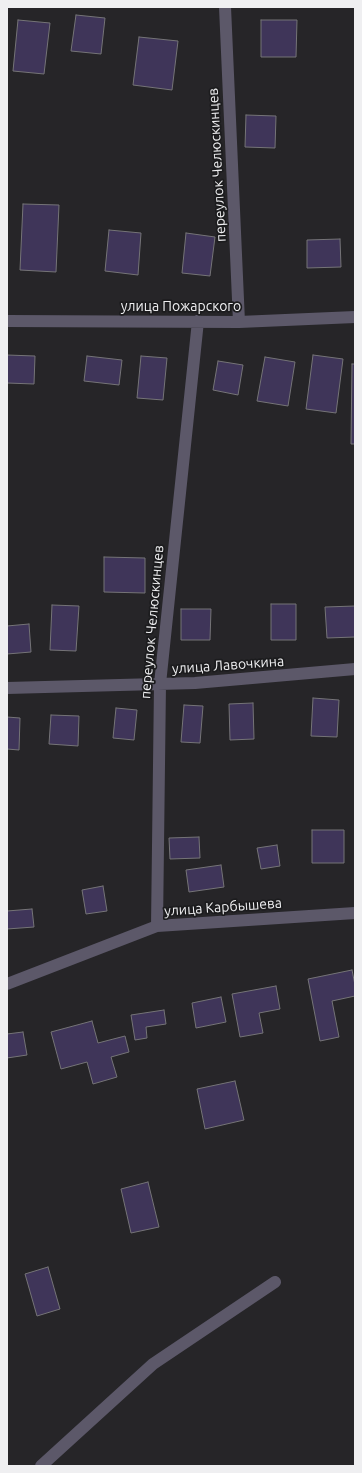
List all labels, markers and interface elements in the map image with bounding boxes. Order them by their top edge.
street label: переулок Челюскинцев [205,87,229,243]
street label: улица Пожарского [121,298,241,314]
street label: переулок Челюскинцев [137,544,167,700]
street label: улица Лавочкина [171,653,285,677]
street label: улица Карбышева [164,895,282,919]

